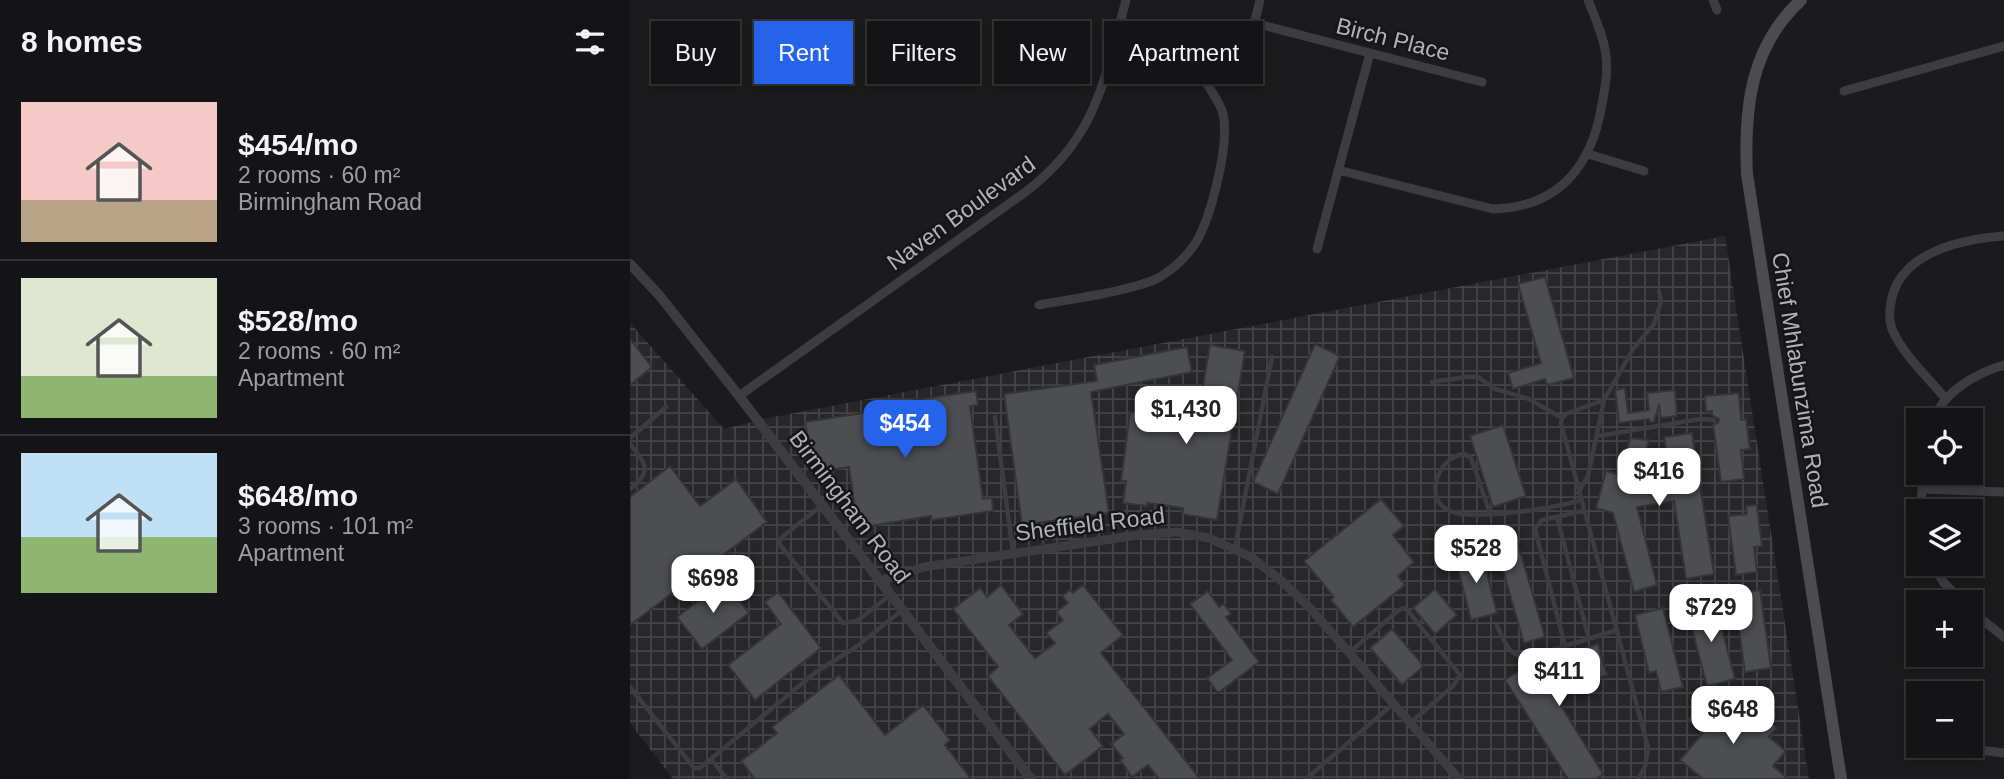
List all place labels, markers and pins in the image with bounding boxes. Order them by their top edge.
pin: $1,430 [1129,386,1243,446]
pin: $454 [864,400,946,460]
pin: $416 [1618,448,1700,508]
pin: $528 [1435,526,1517,585]
pin: $698 [672,556,754,615]
pin: $729 [1670,584,1752,644]
pin: $411 [1518,648,1600,708]
pin: $648 [1692,686,1774,746]

